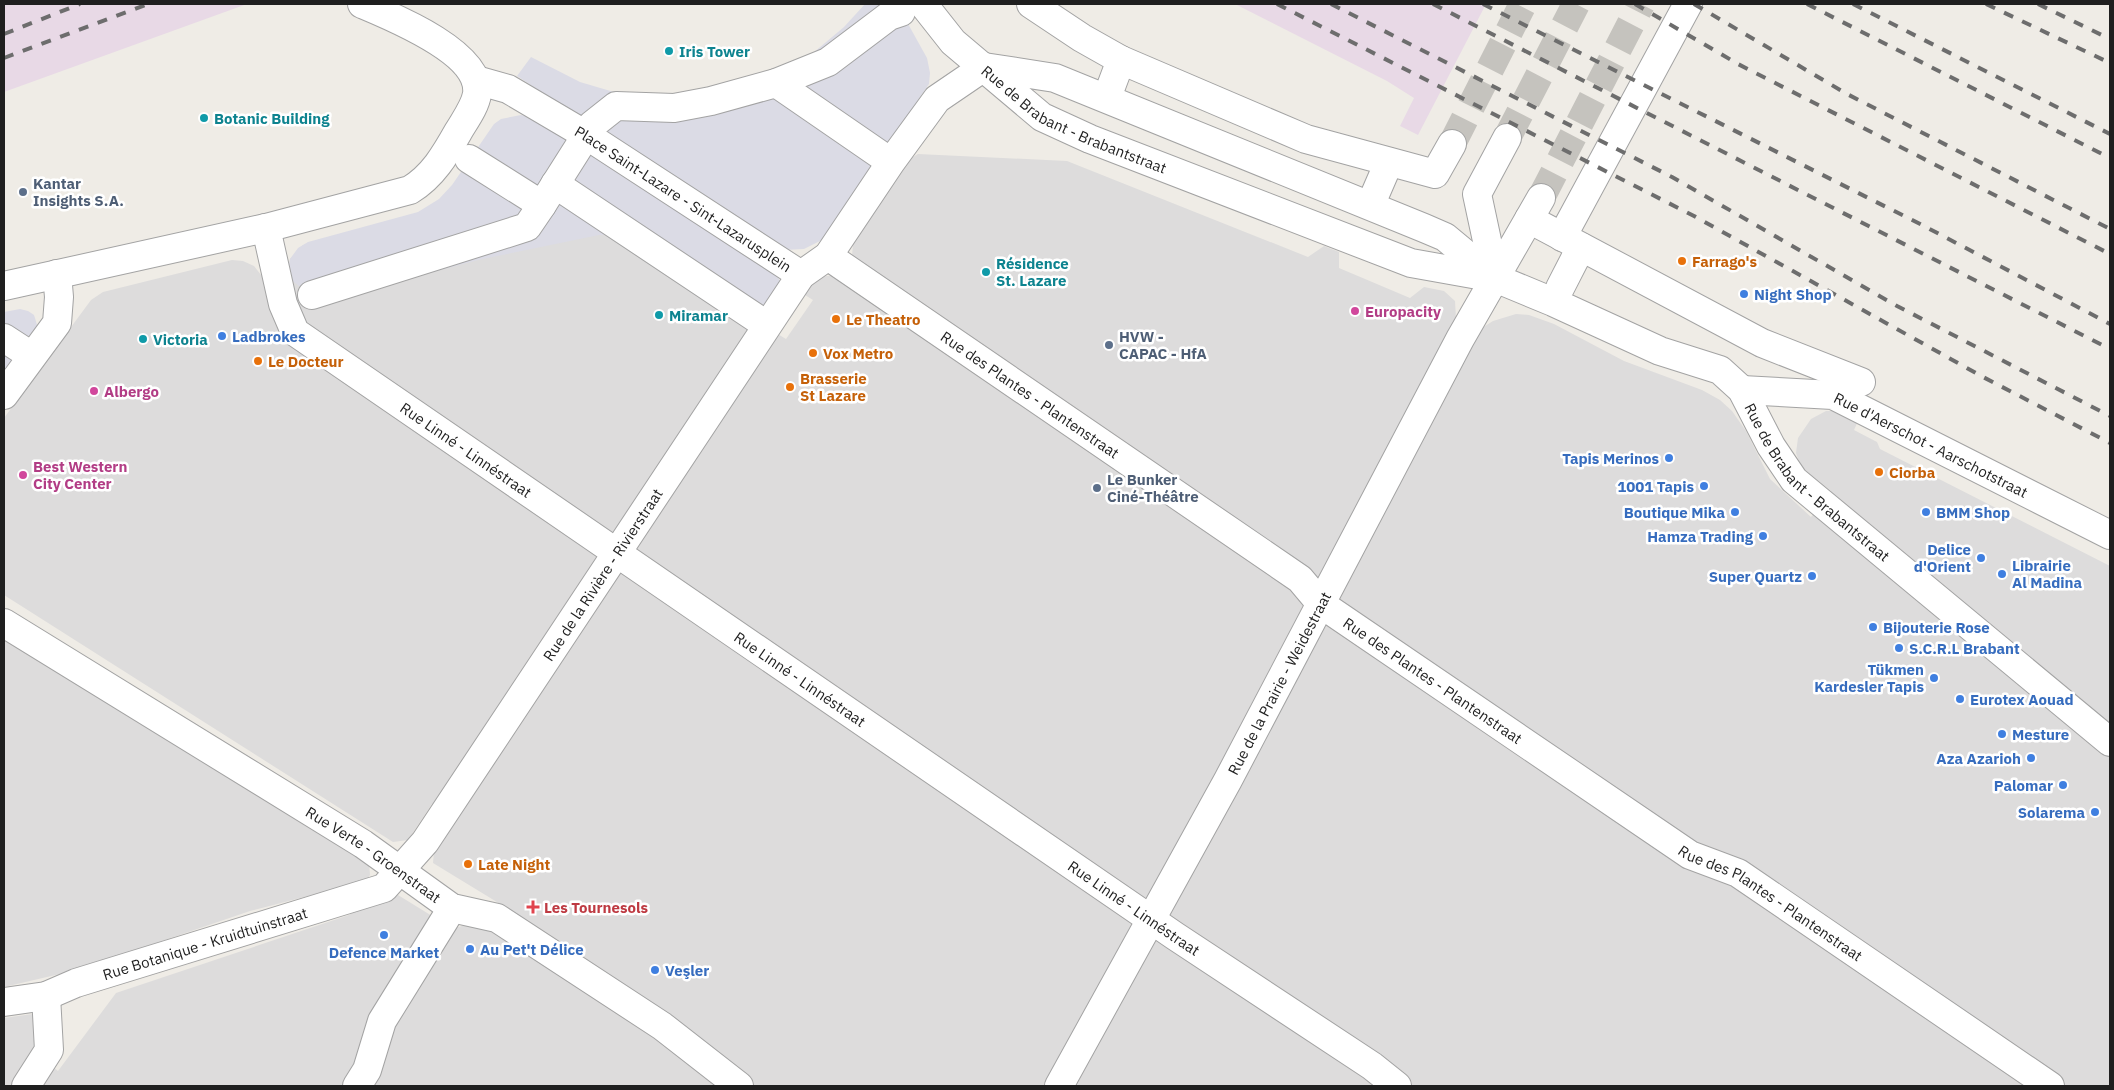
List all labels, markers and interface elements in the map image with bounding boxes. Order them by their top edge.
place label: Iris Tower [679,42,750,61]
marker: Iris Tower [663,45,675,57]
street label: Rue de Brabant - Brabantstraat [978,61,1169,177]
place label: Botanic Building [214,109,330,128]
marker: Botanic Building [198,112,210,124]
street label: Place Saint-Lazare - Sint-Lazarusplein [571,121,795,276]
place label: Kantar Insights S.A. [33,174,124,210]
marker: Kantar Insights S.A. [17,186,29,198]
place label: Farrago's [1692,252,1758,271]
place label: Résidence St. Lazare [996,254,1069,290]
marker: Farrago's [1676,255,1688,267]
marker: Résidence St. Lazare [980,266,992,278]
place label: Night Shop [1754,285,1832,304]
marker: Night Shop [1738,288,1750,300]
place label: Europacity [1365,302,1441,321]
marker: Europacity [1349,305,1361,317]
place label: Miramar [669,306,728,325]
marker: Miramar [653,309,665,321]
place label: Le Theatro [846,310,921,329]
marker: Le Theatro [830,313,842,325]
place label: Ladbrokes [232,327,306,346]
street label: Rue des Plantes - Plantenstraat [937,327,1123,462]
place label: HVW - CAPAC - HfA [1119,327,1207,363]
place label: Victoria [153,330,208,349]
marker: Ladbrokes [216,330,228,342]
marker: Victoria [137,333,149,345]
marker: HVW - CAPAC - HfA [1103,339,1115,351]
place label: Vox Metro [823,344,893,363]
marker: Vox Metro [807,347,819,359]
place label: Le Docteur [268,352,344,371]
marker: Le Docteur [252,355,264,367]
place label: Brasserie St Lazare [800,369,867,405]
marker: Brasserie St Lazare [784,381,796,393]
place label: Albergo [104,382,159,401]
marker: Albergo [88,385,100,397]
street label: Rue d'Aerschot - Aarschotstraat [1831,388,2031,501]
street label: Rue Linné - Linnéstraat [397,398,536,501]
street label: Rue de Brabant - Brabantstraat [1741,400,1894,565]
place label: Tapis Merinos [1562,449,1659,468]
marker: Tapis Merinos [1663,452,1675,464]
place label: Best Western City Center [33,457,127,493]
place label: Ciorba [1889,463,1936,482]
marker: Ciorba [1873,466,1885,478]
marker: Best Western City Center [17,469,29,481]
place label: Le Bunker Ciné-Théâtre [1107,470,1199,506]
place label: 1001 Tapis [1617,477,1694,496]
marker: 1001 Tapis [1698,480,1710,492]
marker: Le Bunker Ciné-Théâtre [1091,482,1103,494]
street label: Rue de la Rivière - Rivierstraat [538,485,666,664]
place label: Boutique Mika [1624,503,1725,522]
place label: BMM Shop [1936,503,2010,522]
marker: Boutique Mika [1729,506,1741,518]
marker: BMM Shop [1920,506,1932,518]
place label: Hamza Trading [1647,527,1754,546]
marker: Hamza Trading [1757,530,1769,542]
place label: Delice d'Orient [1914,540,1971,576]
marker: Delice d'Orient [1975,552,1987,564]
place label: Librairie Al Madina [2012,556,2083,592]
place label: Super Quartz [1709,567,1802,586]
marker: Librairie Al Madina [1996,568,2008,580]
marker: Super Quartz [1806,570,1818,582]
street label: Rue de la Prairie - Weidestraat [1223,588,1335,778]
street label: Rue des Plantes - Plantenstraat [1340,613,1526,748]
place label: Bijouterie Rose [1883,618,1990,637]
marker: Bijouterie Rose [1867,621,1879,633]
street label: Rue Linné - Linnéstraat [731,627,870,731]
place label: S.C.R.L Brabant [1909,639,2020,658]
marker: S.C.R.L Brabant [1893,642,1905,654]
place label: Tükmen Kardesler Tapis [1814,660,1924,696]
marker: Tükmen Kardesler Tapis [1928,672,1940,684]
place label: Eurotex Aouad [1970,690,2074,709]
marker: Eurotex Aouad [1954,693,1966,705]
place label: Mesture [2012,725,2069,744]
marker: Mesture [1996,728,2008,740]
place label: Aza Azarioh [1936,749,2021,768]
marker: Aza Azarioh [2025,752,2037,764]
place label: Palomar [1994,776,2053,795]
marker: Palomar [2057,779,2069,791]
street label: Rue Verte - Groenstraat [302,802,445,907]
place label: Solarema [2018,803,2085,822]
marker: Solarema [2089,806,2101,818]
street label: Rue des Plantes - Plantenstraat [1675,840,1866,965]
place label: Late Night [478,855,550,874]
street label: Rue Linné - Linnéstraat [1065,856,1204,959]
marker: Late Night [462,858,474,870]
place label: Les Tournesols [544,898,649,917]
marker: Les Tournesols [526,900,540,914]
street label: Rue Botanique - Kruidtuinstraat [100,903,310,984]
marker: Defence Market [378,929,390,941]
place label: Au Pet't Délice [480,940,584,959]
place label: Defence Market [329,943,440,962]
marker: Au Pet't Délice [464,943,476,955]
place label: Veşler [665,961,709,980]
marker: Veşler [649,964,661,976]

